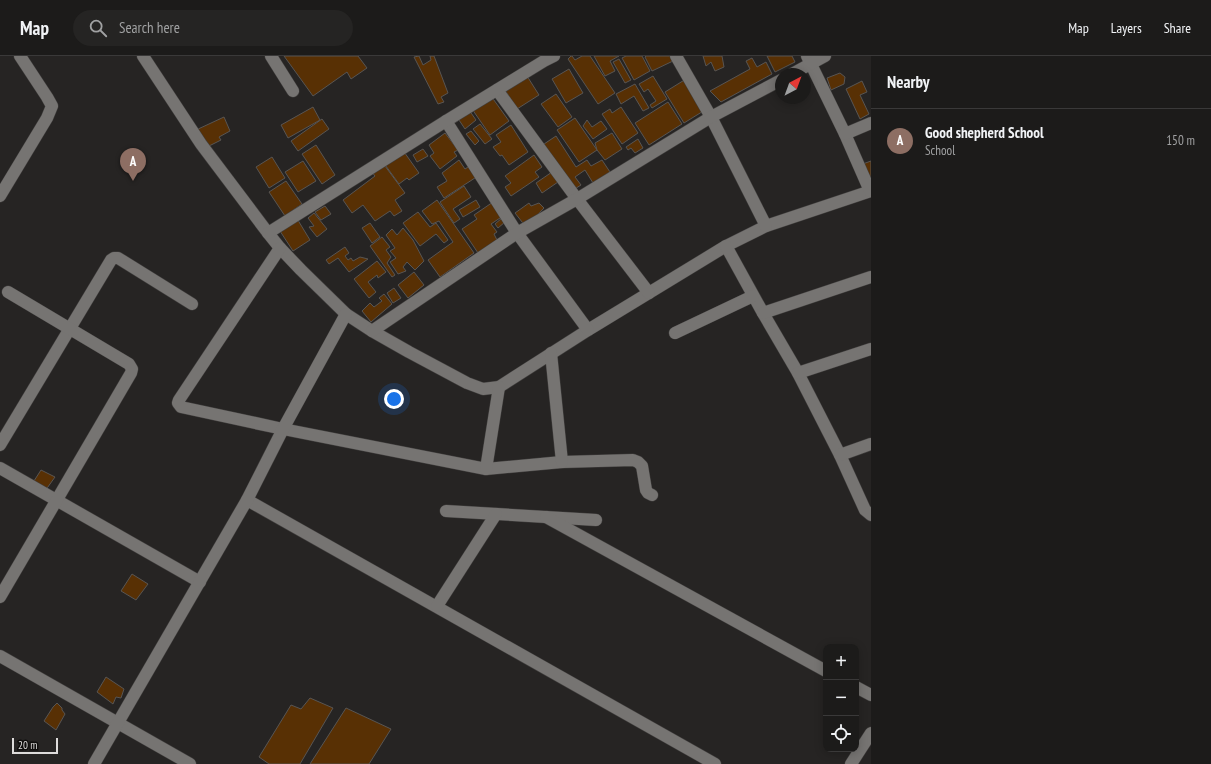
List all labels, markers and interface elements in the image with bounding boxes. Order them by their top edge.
search box [73,10,353,46]
text: Map [20,16,49,40]
icon: search [87,17,109,39]
text: Search here [119,18,180,37]
text: Map [1068,19,1089,37]
text: Layers [1111,19,1142,37]
text: Share [1164,19,1191,37]
north arrow [775,68,811,104]
text: Nearby [887,71,930,93]
text: Good shepherd School [925,123,1044,142]
text: A [897,132,903,149]
text: 150 m [1166,132,1195,149]
text: School [925,142,955,159]
pin: A [120,148,146,181]
your location [384,389,404,409]
map controls [823,644,859,752]
button: + [823,644,859,680]
button: − [823,680,859,716]
button: locate [823,716,859,752]
scale bar [12,736,58,755]
text: 20 m [18,738,37,752]

